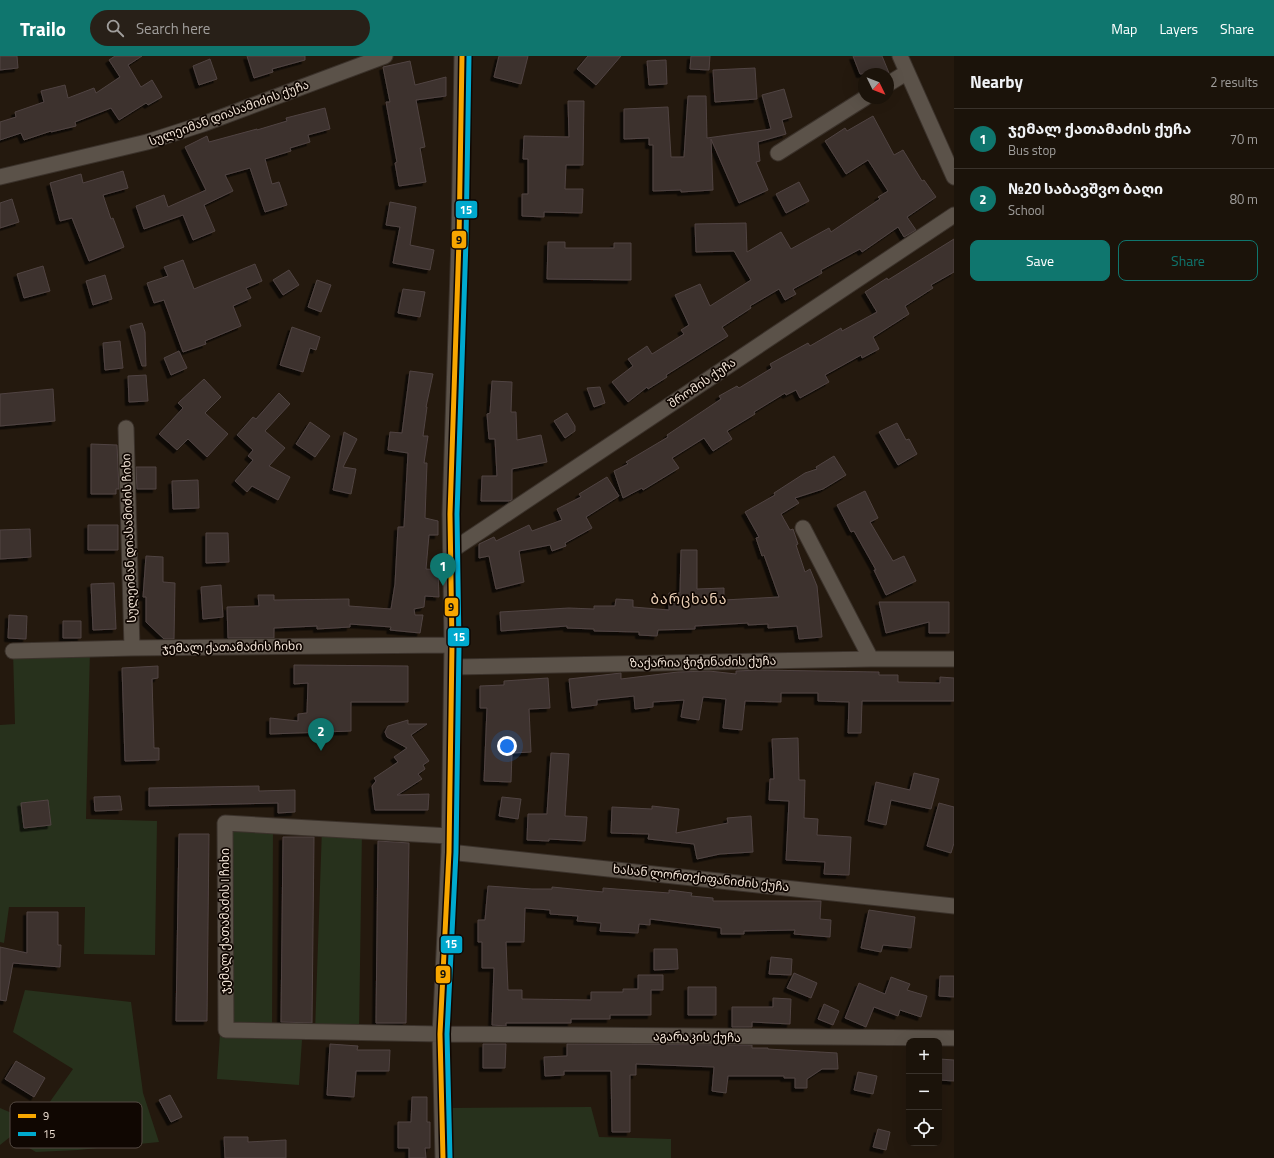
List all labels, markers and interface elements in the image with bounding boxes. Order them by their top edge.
search box [90,10,370,46]
text: Trailo [20,14,66,43]
icon: search [104,17,126,39]
text: Search here [136,17,210,40]
text: Map [1111,18,1137,39]
text: Layers [1159,18,1198,39]
text: Share [1220,18,1254,39]
north arrow [858,68,894,104]
text: Nearby [970,69,1023,95]
text: 2 results [1210,72,1258,92]
street label: სულეიმან დიასამიძის ქუჩა [146,75,312,150]
text: ჯემალ ქათამაძის ქუჩა [1008,117,1191,140]
text: 1 [979,129,987,149]
text: 70 m [1230,129,1258,149]
text: Bus stop [1008,140,1056,160]
text: №20 საბავშვო ბაღი [1008,177,1163,200]
text: 2 [979,189,987,209]
text: 80 m [1230,189,1258,209]
line badge: 15 [455,200,478,219]
text: School [1008,200,1044,220]
text: 15 [460,202,472,218]
line badge: 9 [451,230,467,249]
text: 9 [456,232,462,248]
button: Save [970,240,1110,281]
button: Share [1118,240,1258,281]
street label: შრომის ქუჩა [664,353,740,412]
street label: სულეიმან დიასამიძის ჩიხი [116,453,141,623]
pin: 1 [430,553,456,586]
district label: ბარცხანა [651,588,727,609]
line badge: 9 [444,597,459,617]
text: 9 [448,599,454,615]
line badge: 15 [447,627,470,647]
text: 15 [453,629,465,645]
street label: ჯემალ ქათამაძის ჩიხი [162,636,302,657]
street label: ზაქარია ჭიჭინაძის ქუჩა [630,651,776,672]
pin: 2 [308,718,334,751]
your location [497,736,517,756]
street label: ჯემალ ქათამაძის I ჩიხი [215,848,234,994]
street label: ხასან ლორთქიფანიძის ქუჩა [612,859,790,896]
line badge: 15 [440,935,463,954]
text: 15 [445,936,457,952]
line badge: 9 [435,965,451,984]
text: 9 [440,966,446,982]
street label: აგარაკის ქუჩა [653,1026,741,1047]
map controls [906,1038,942,1146]
button: + [906,1038,942,1074]
button: − [906,1074,942,1110]
legend [10,1102,142,1148]
text: 9 [43,1108,49,1124]
button: locate [906,1110,942,1146]
text: 15 [43,1126,55,1142]

